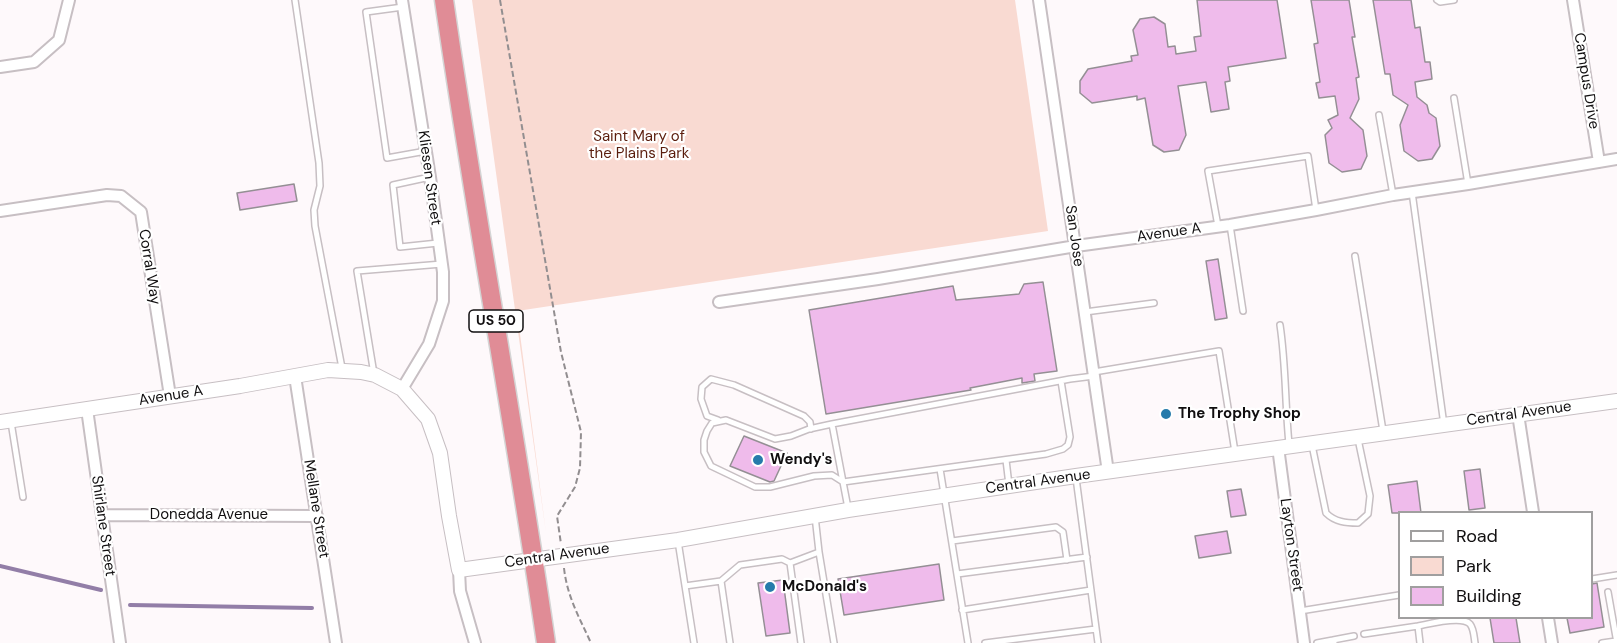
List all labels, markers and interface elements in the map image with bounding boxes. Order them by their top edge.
street label: Campus Drive [1569,32,1603,130]
park label: Saint Mary of the Plains Park [589,128,689,163]
street label: Kliesen Street [413,130,445,226]
street label: San Jose [1061,204,1087,268]
street label: Avenue A [1136,220,1202,246]
street label: Corral Way [134,228,164,306]
road number: US 50 [469,310,523,332]
street label: Avenue A [138,382,204,410]
street label: Central Avenue [1465,398,1573,430]
place label: The Trophy Shop [1178,405,1301,423]
marker: The Trophy Shop [1159,407,1173,421]
place label: Wendy's [770,451,833,469]
marker: Wendy's [751,453,765,467]
street label: Mellane Street [299,458,333,560]
street label: Central Avenue [984,466,1092,498]
street label: Shirlane Street [87,474,119,578]
street label: Layton Street [1276,497,1306,593]
street label: Donedda Avenue [150,506,268,524]
legend [1398,511,1593,619]
text: Road [1456,524,1498,548]
street label: Central Avenue [503,540,611,572]
text: Park [1456,554,1492,578]
place label: McDonald's [782,578,867,596]
marker: McDonald's [763,580,777,594]
text: Building [1456,584,1521,608]

